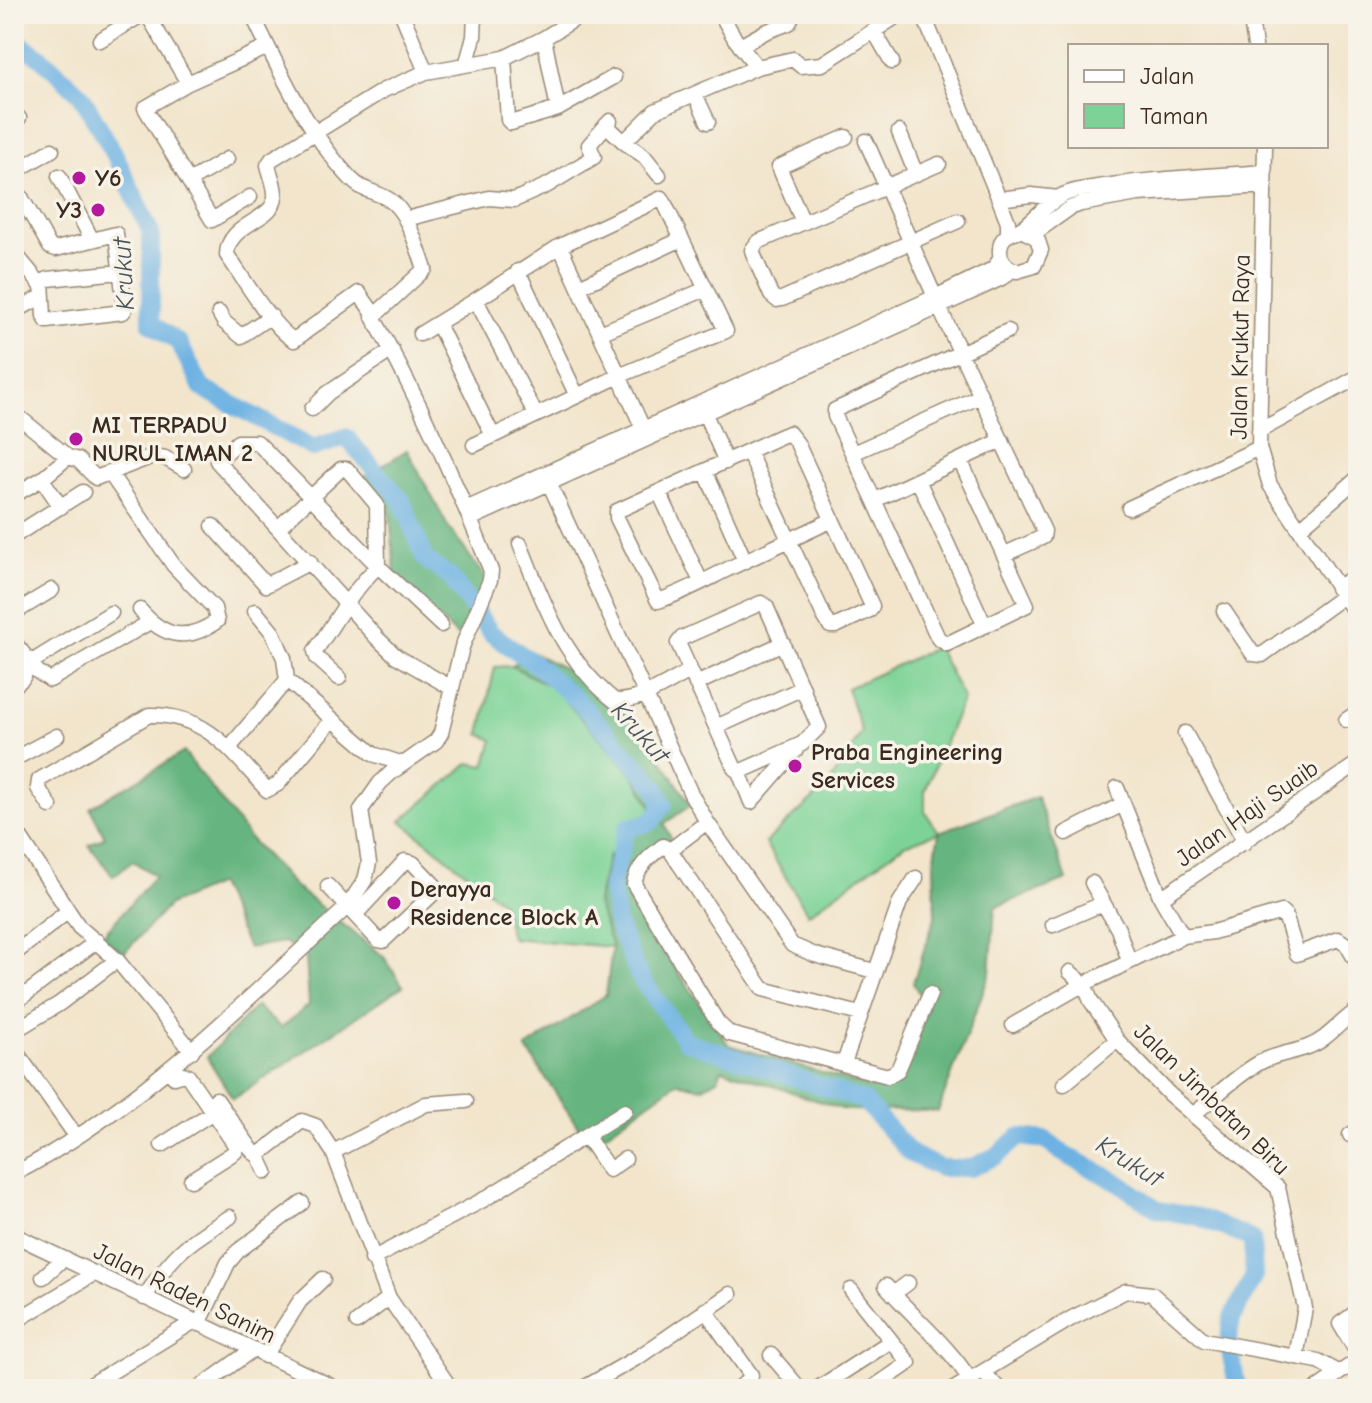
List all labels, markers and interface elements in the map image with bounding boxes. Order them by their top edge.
legend [1068,44,1328,148]
text: Jalan [1140,62,1194,90]
text: Taman [1140,102,1208,130]
place label: Y6 [95,164,122,192]
marker: Y6 [70,169,88,187]
place label: Y3 [56,196,82,224]
marker: Y3 [89,201,107,219]
water label: Krukut [107,235,141,311]
street label: Jalan Krukut Raya [1224,254,1256,440]
place label: MI TERPADU NURUL IMAN 2 [92,411,253,467]
marker: MI TERPADU NURUL IMAN 2 [67,430,85,448]
water label: Krukut [605,696,677,771]
place label: Praba Engineering Services [811,738,1003,794]
street label: Jalan Haji Suaib [1170,754,1324,872]
marker: Praba Engineering Services [786,757,804,775]
place label: Derayya Residence Block A [410,875,599,931]
marker: Derayya Residence Block A [385,894,403,912]
street label: Jalan Jimbatan Biru [1128,1017,1296,1181]
water label: Krukut [1091,1130,1170,1195]
street label: Jalan Raden Sanim [89,1237,281,1349]

